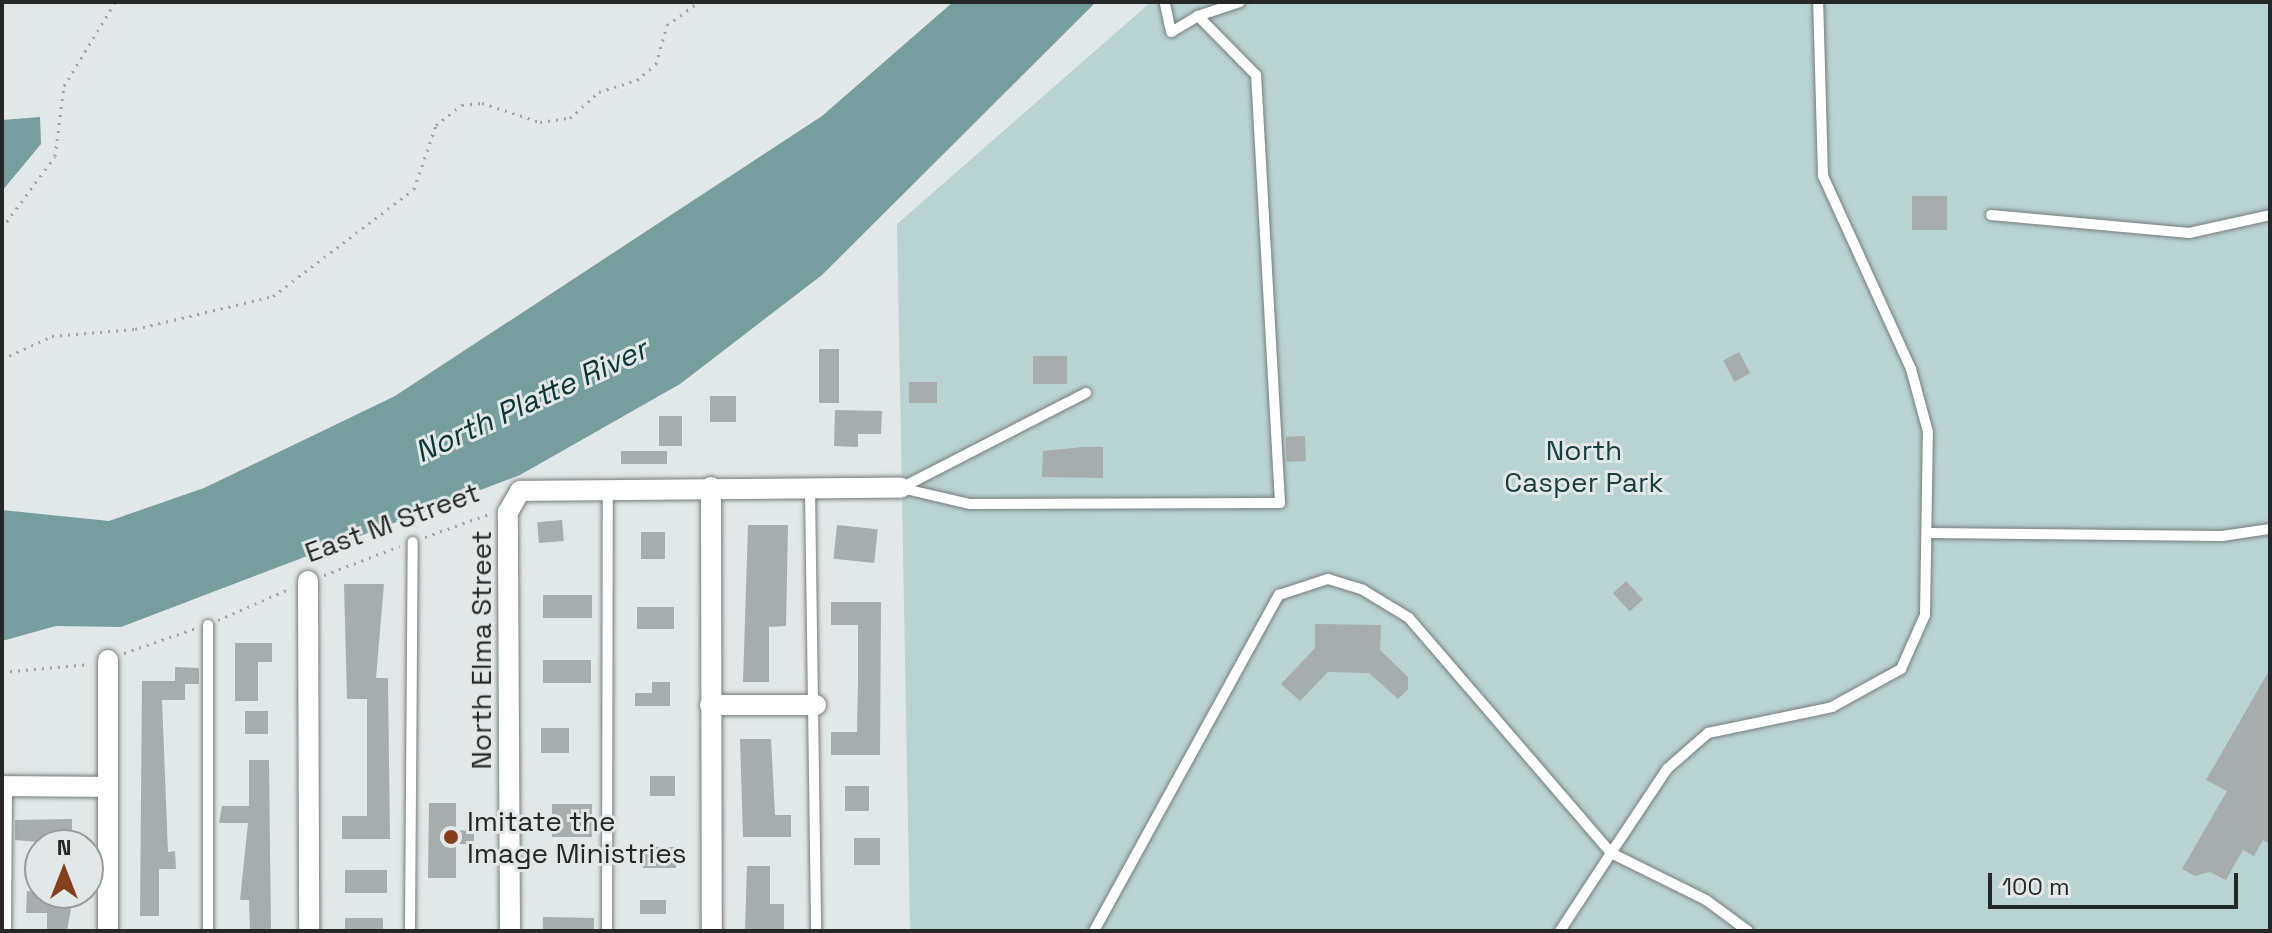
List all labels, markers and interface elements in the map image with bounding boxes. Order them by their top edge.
water label: North Platte River [409,331,653,471]
park label: North Casper Park [1504,433,1664,499]
street label: East M Street [300,475,484,569]
street label: North Elma Street [464,530,498,770]
place label: Imitate the Image Ministries [467,804,687,870]
marker: Imitate the Image Ministries [442,828,460,846]
north arrow [24,829,104,909]
text: N [57,833,71,861]
scale bar [1992,857,2242,907]
text: 100 m [2002,871,2070,902]

